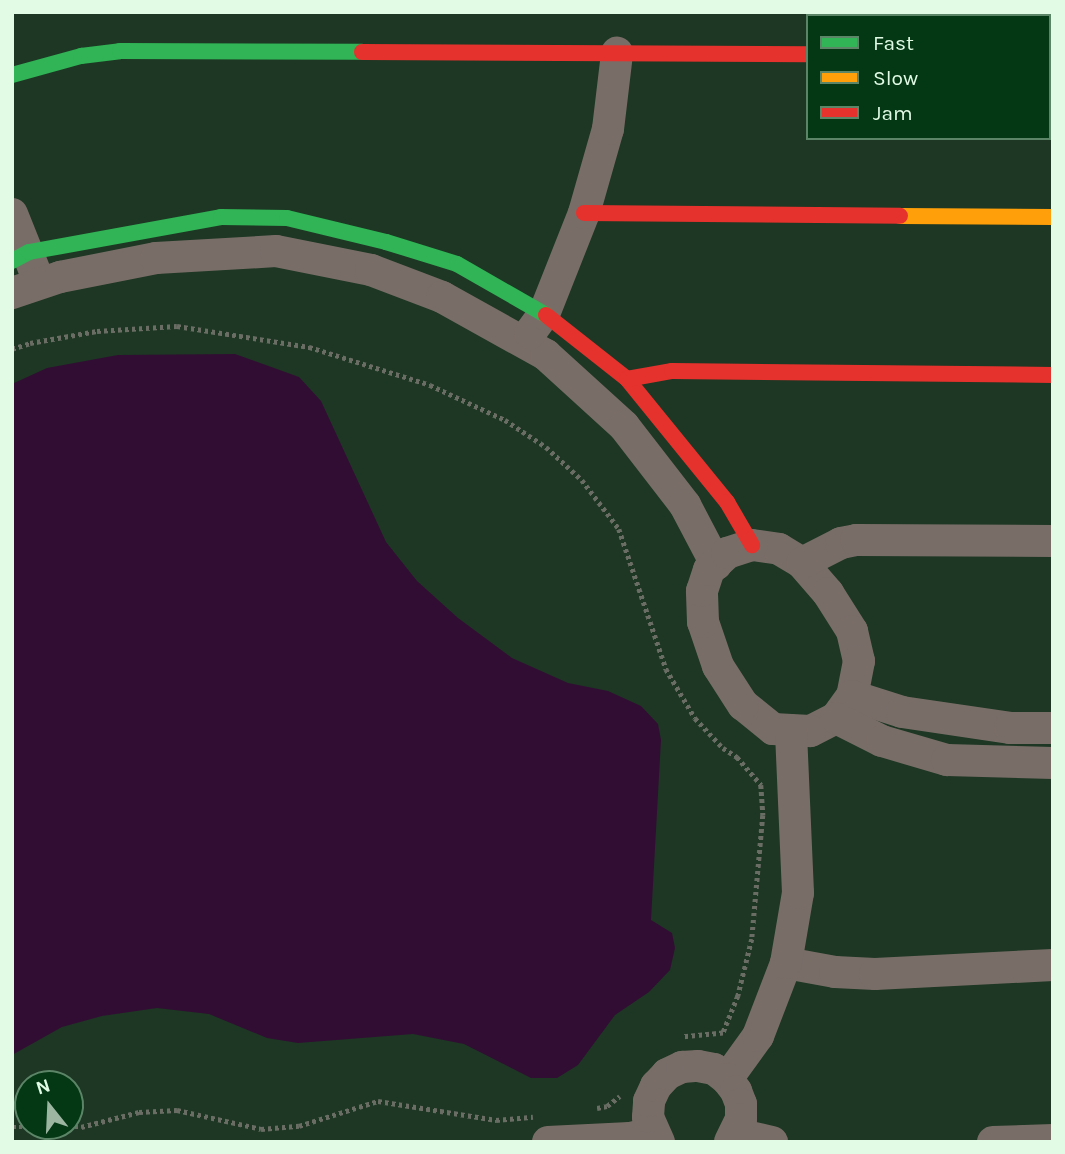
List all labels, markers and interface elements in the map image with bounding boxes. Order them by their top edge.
legend [806,14,1051,140]
text: Fast [873,31,914,55]
text: Slow [873,66,918,90]
text: Jam [873,101,913,125]
north arrow [14,1070,84,1140]
text: N [33,1074,53,1099]

